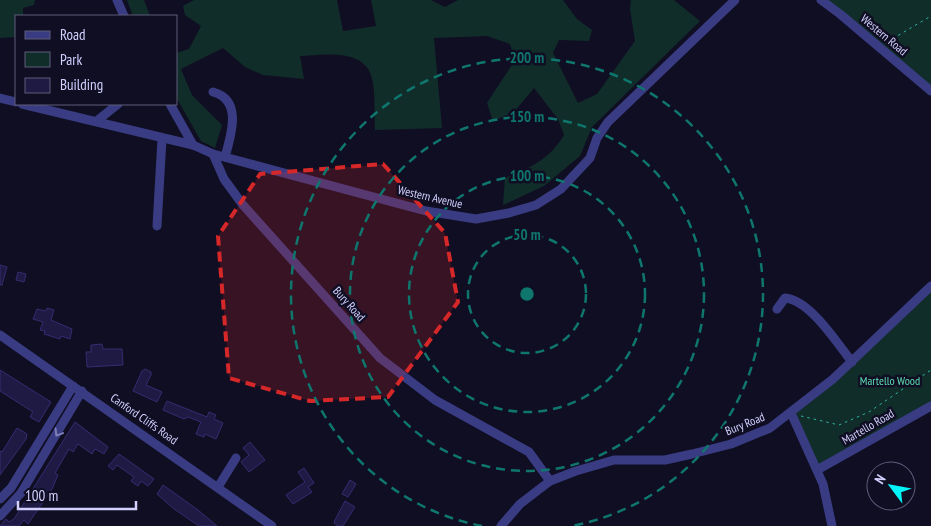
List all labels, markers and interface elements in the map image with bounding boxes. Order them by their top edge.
street label: Western Road [858,11,911,58]
legend [15,15,178,105]
text: Road [60,25,86,44]
text: 200 m [510,48,544,67]
text: Park [60,50,82,69]
text: Building [60,75,103,94]
text: 150 m [510,107,544,126]
text: 100 m [510,166,544,185]
street label: Western Avenue [396,182,464,211]
text: 50 m [513,225,541,244]
street label: Bury Road [330,283,369,324]
centre of rings [518,285,536,303]
park label: Martello Wood [860,373,920,388]
street label: Canford Cliffs Road [108,390,181,447]
street label: Martello Road [839,406,897,448]
street label: Bury Road [723,409,767,438]
one-way arrow [54,428,64,437]
north arrow [866,461,916,511]
text: N [870,471,890,487]
scale bar [18,478,135,510]
text: 100 m [25,486,58,505]

